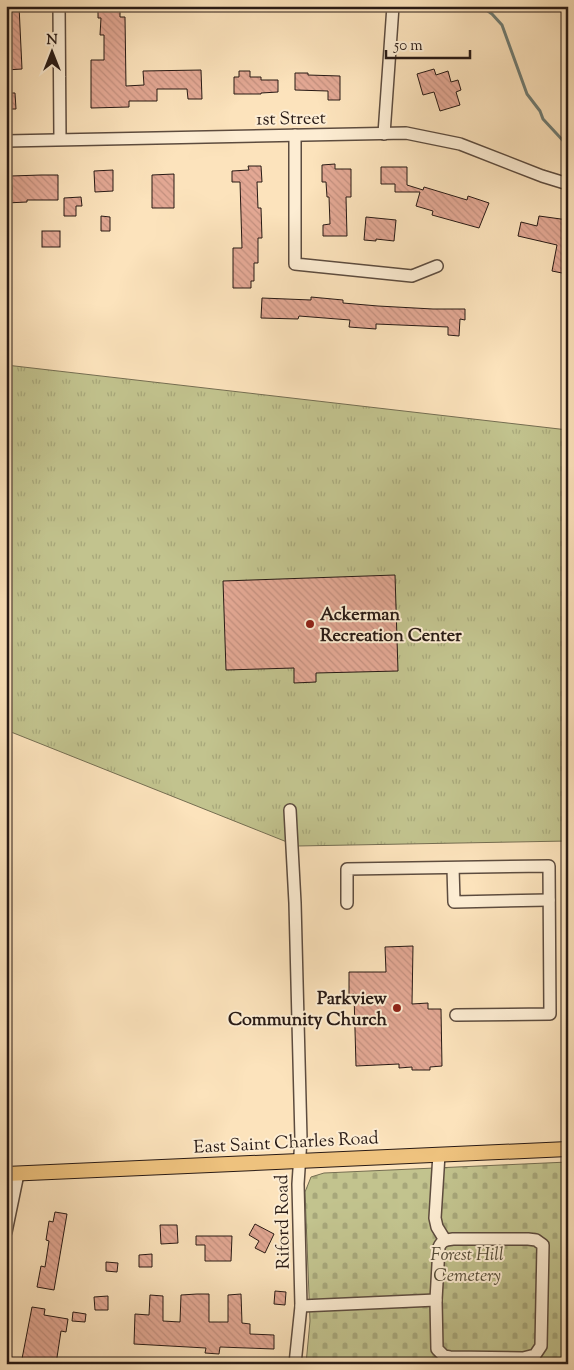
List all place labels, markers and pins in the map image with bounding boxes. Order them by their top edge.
place label: Ackerman Recreation Center [320,603,462,650]
marker: Ackerman Recreation Center [304,618,316,630]
place label: Parkview Community Church [228,987,388,1034]
marker: Parkview Community Church [391,1002,403,1014]

